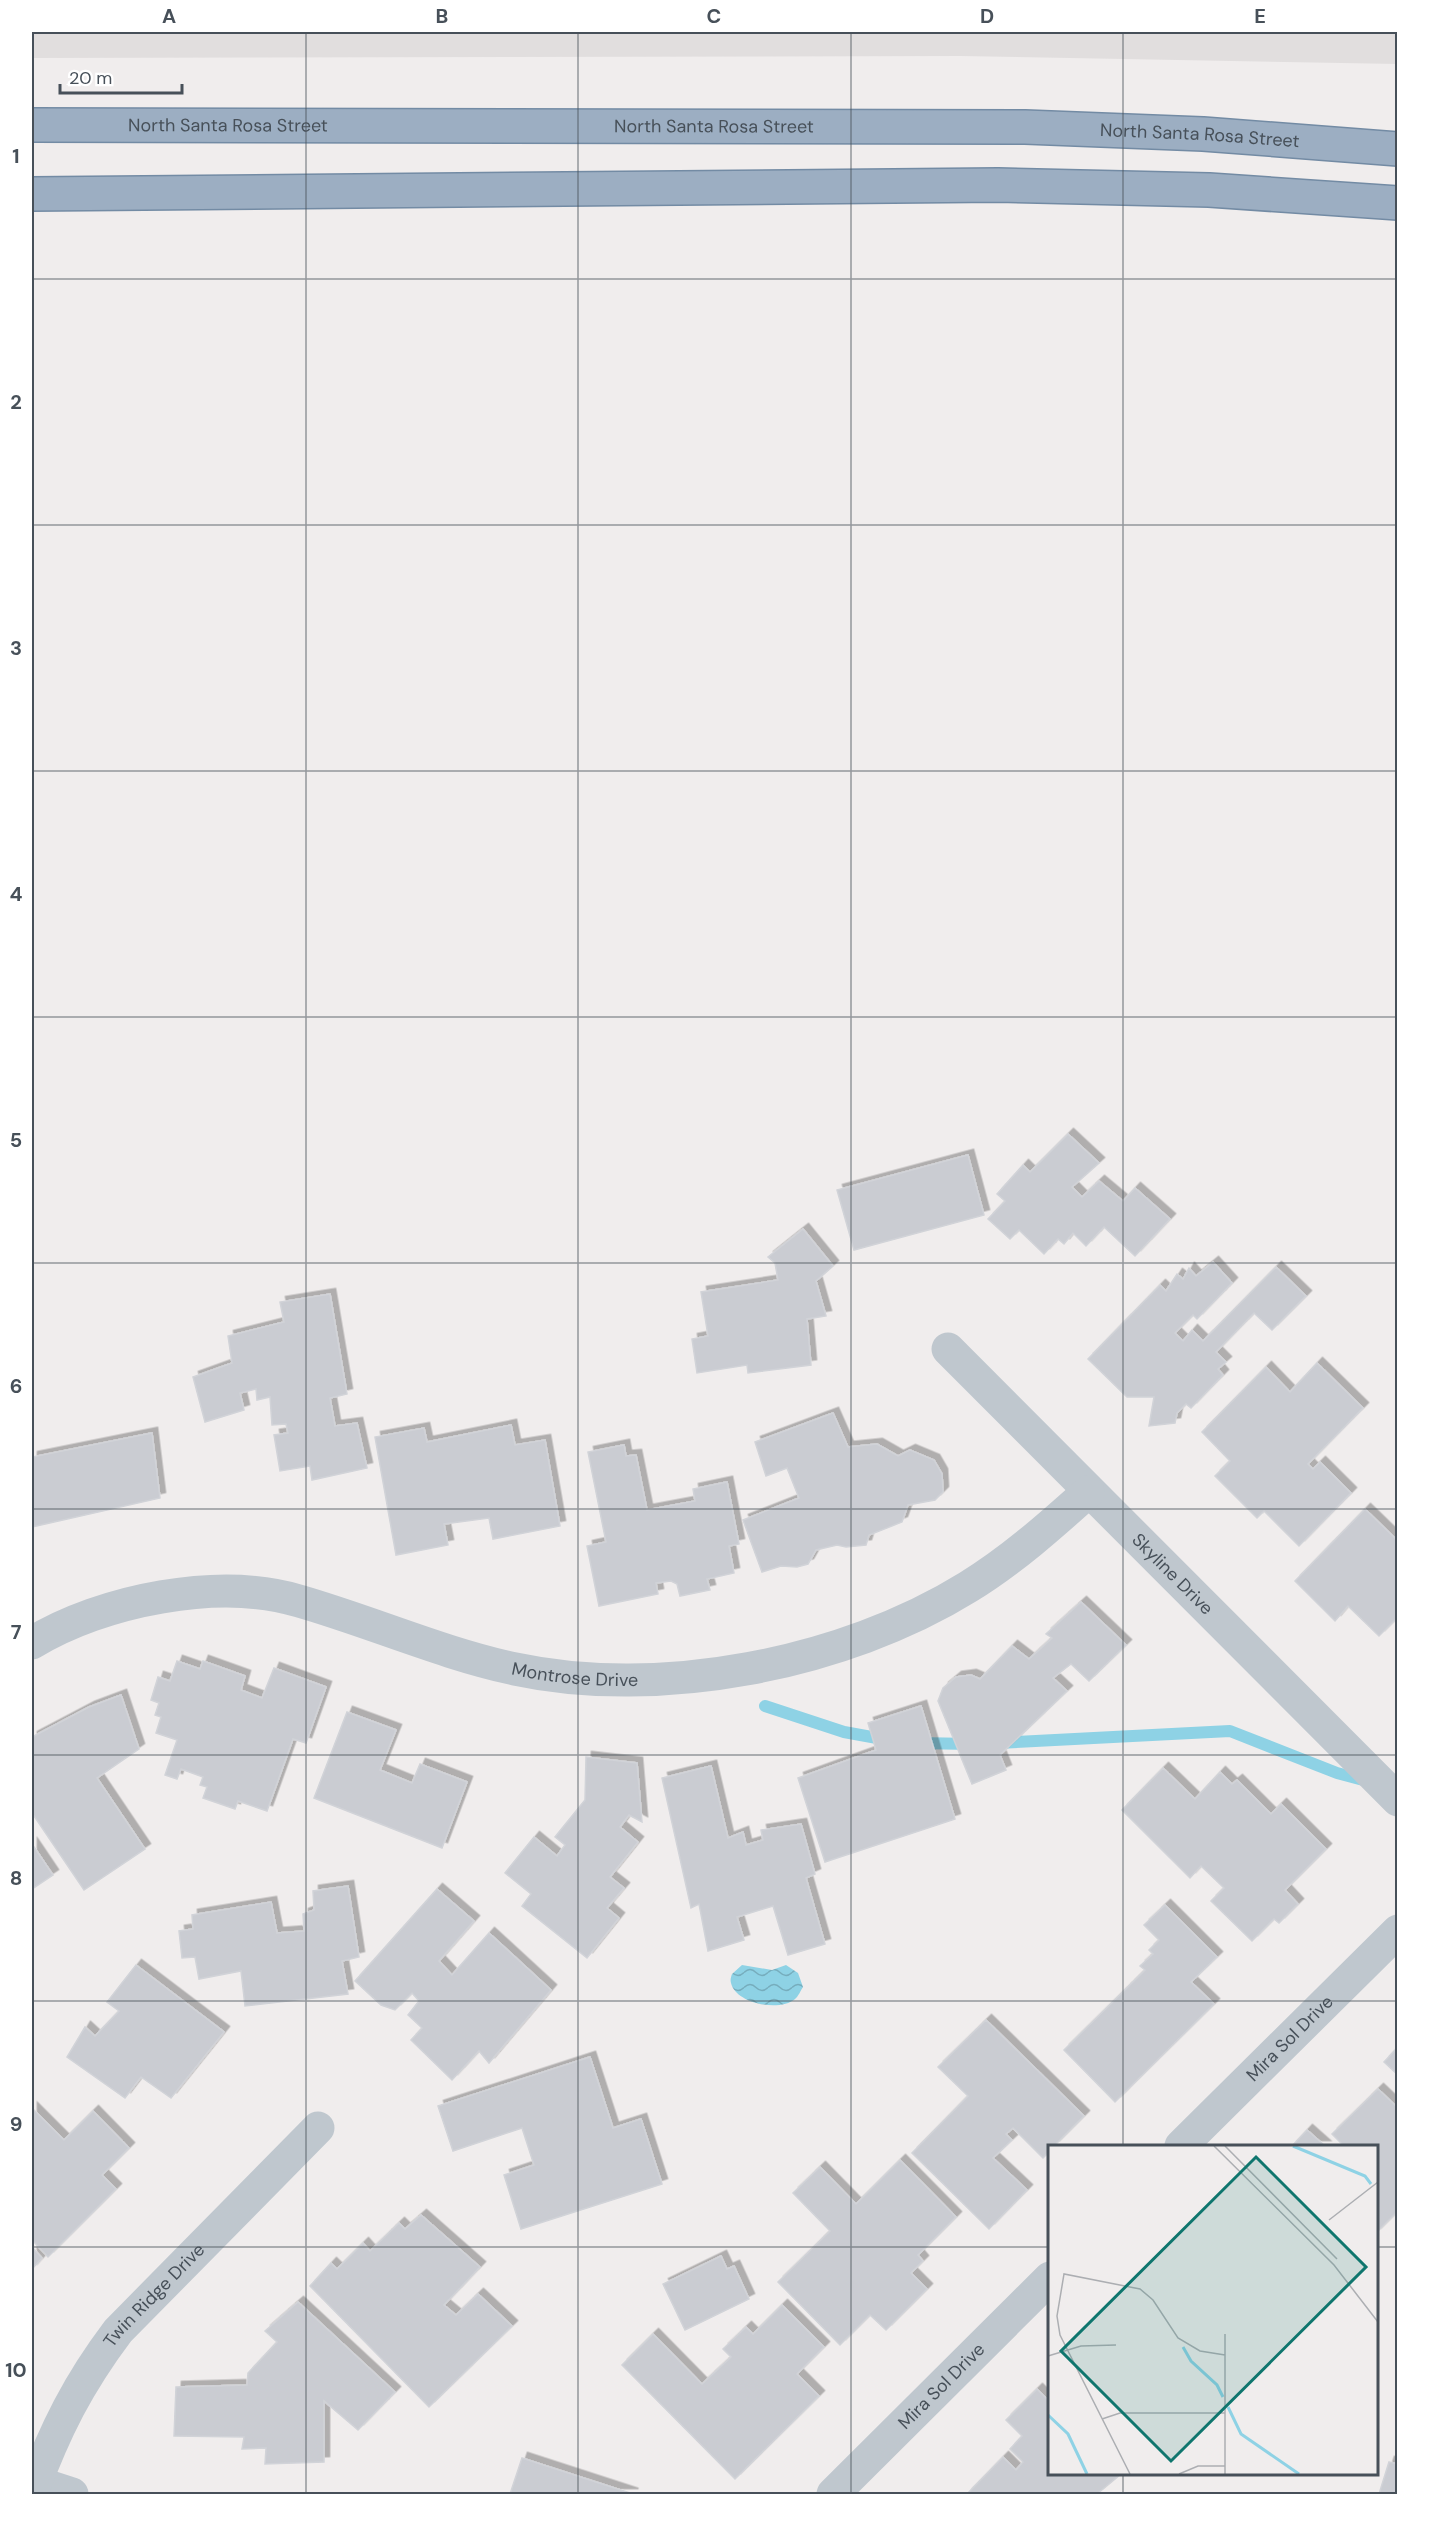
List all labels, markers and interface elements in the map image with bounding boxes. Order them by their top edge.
text: A [162,3,176,29]
text: B [436,3,448,29]
text: C [707,3,721,29]
text: D [980,3,994,29]
text: E [1254,3,1266,29]
scale bar [60,57,182,95]
text: 20 m [69,66,112,90]
street label: North Santa Rosa Street [128,113,328,138]
street label: North Santa Rosa Street [614,114,814,139]
street label: North Santa Rosa Street [1100,118,1300,153]
text: 1 [12,143,20,169]
text: 2 [10,389,22,415]
text: 3 [10,635,22,661]
text: 4 [10,881,23,907]
text: 5 [10,1127,22,1153]
text: 6 [10,1373,22,1399]
street label: Skyline Drive [1127,1528,1219,1620]
text: 7 [11,1619,22,1645]
street label: Montrose Drive [510,1657,638,1692]
text: 8 [10,1865,22,1891]
street label: Mira Sol Drive [1241,1990,1338,2087]
text: 9 [10,2111,22,2137]
inset map [1048,2145,1378,2475]
street label: Twin Ridge Drive [98,2238,210,2352]
street label: Mira Sol Drive [893,2338,990,2435]
text: 10 [5,2357,27,2383]

